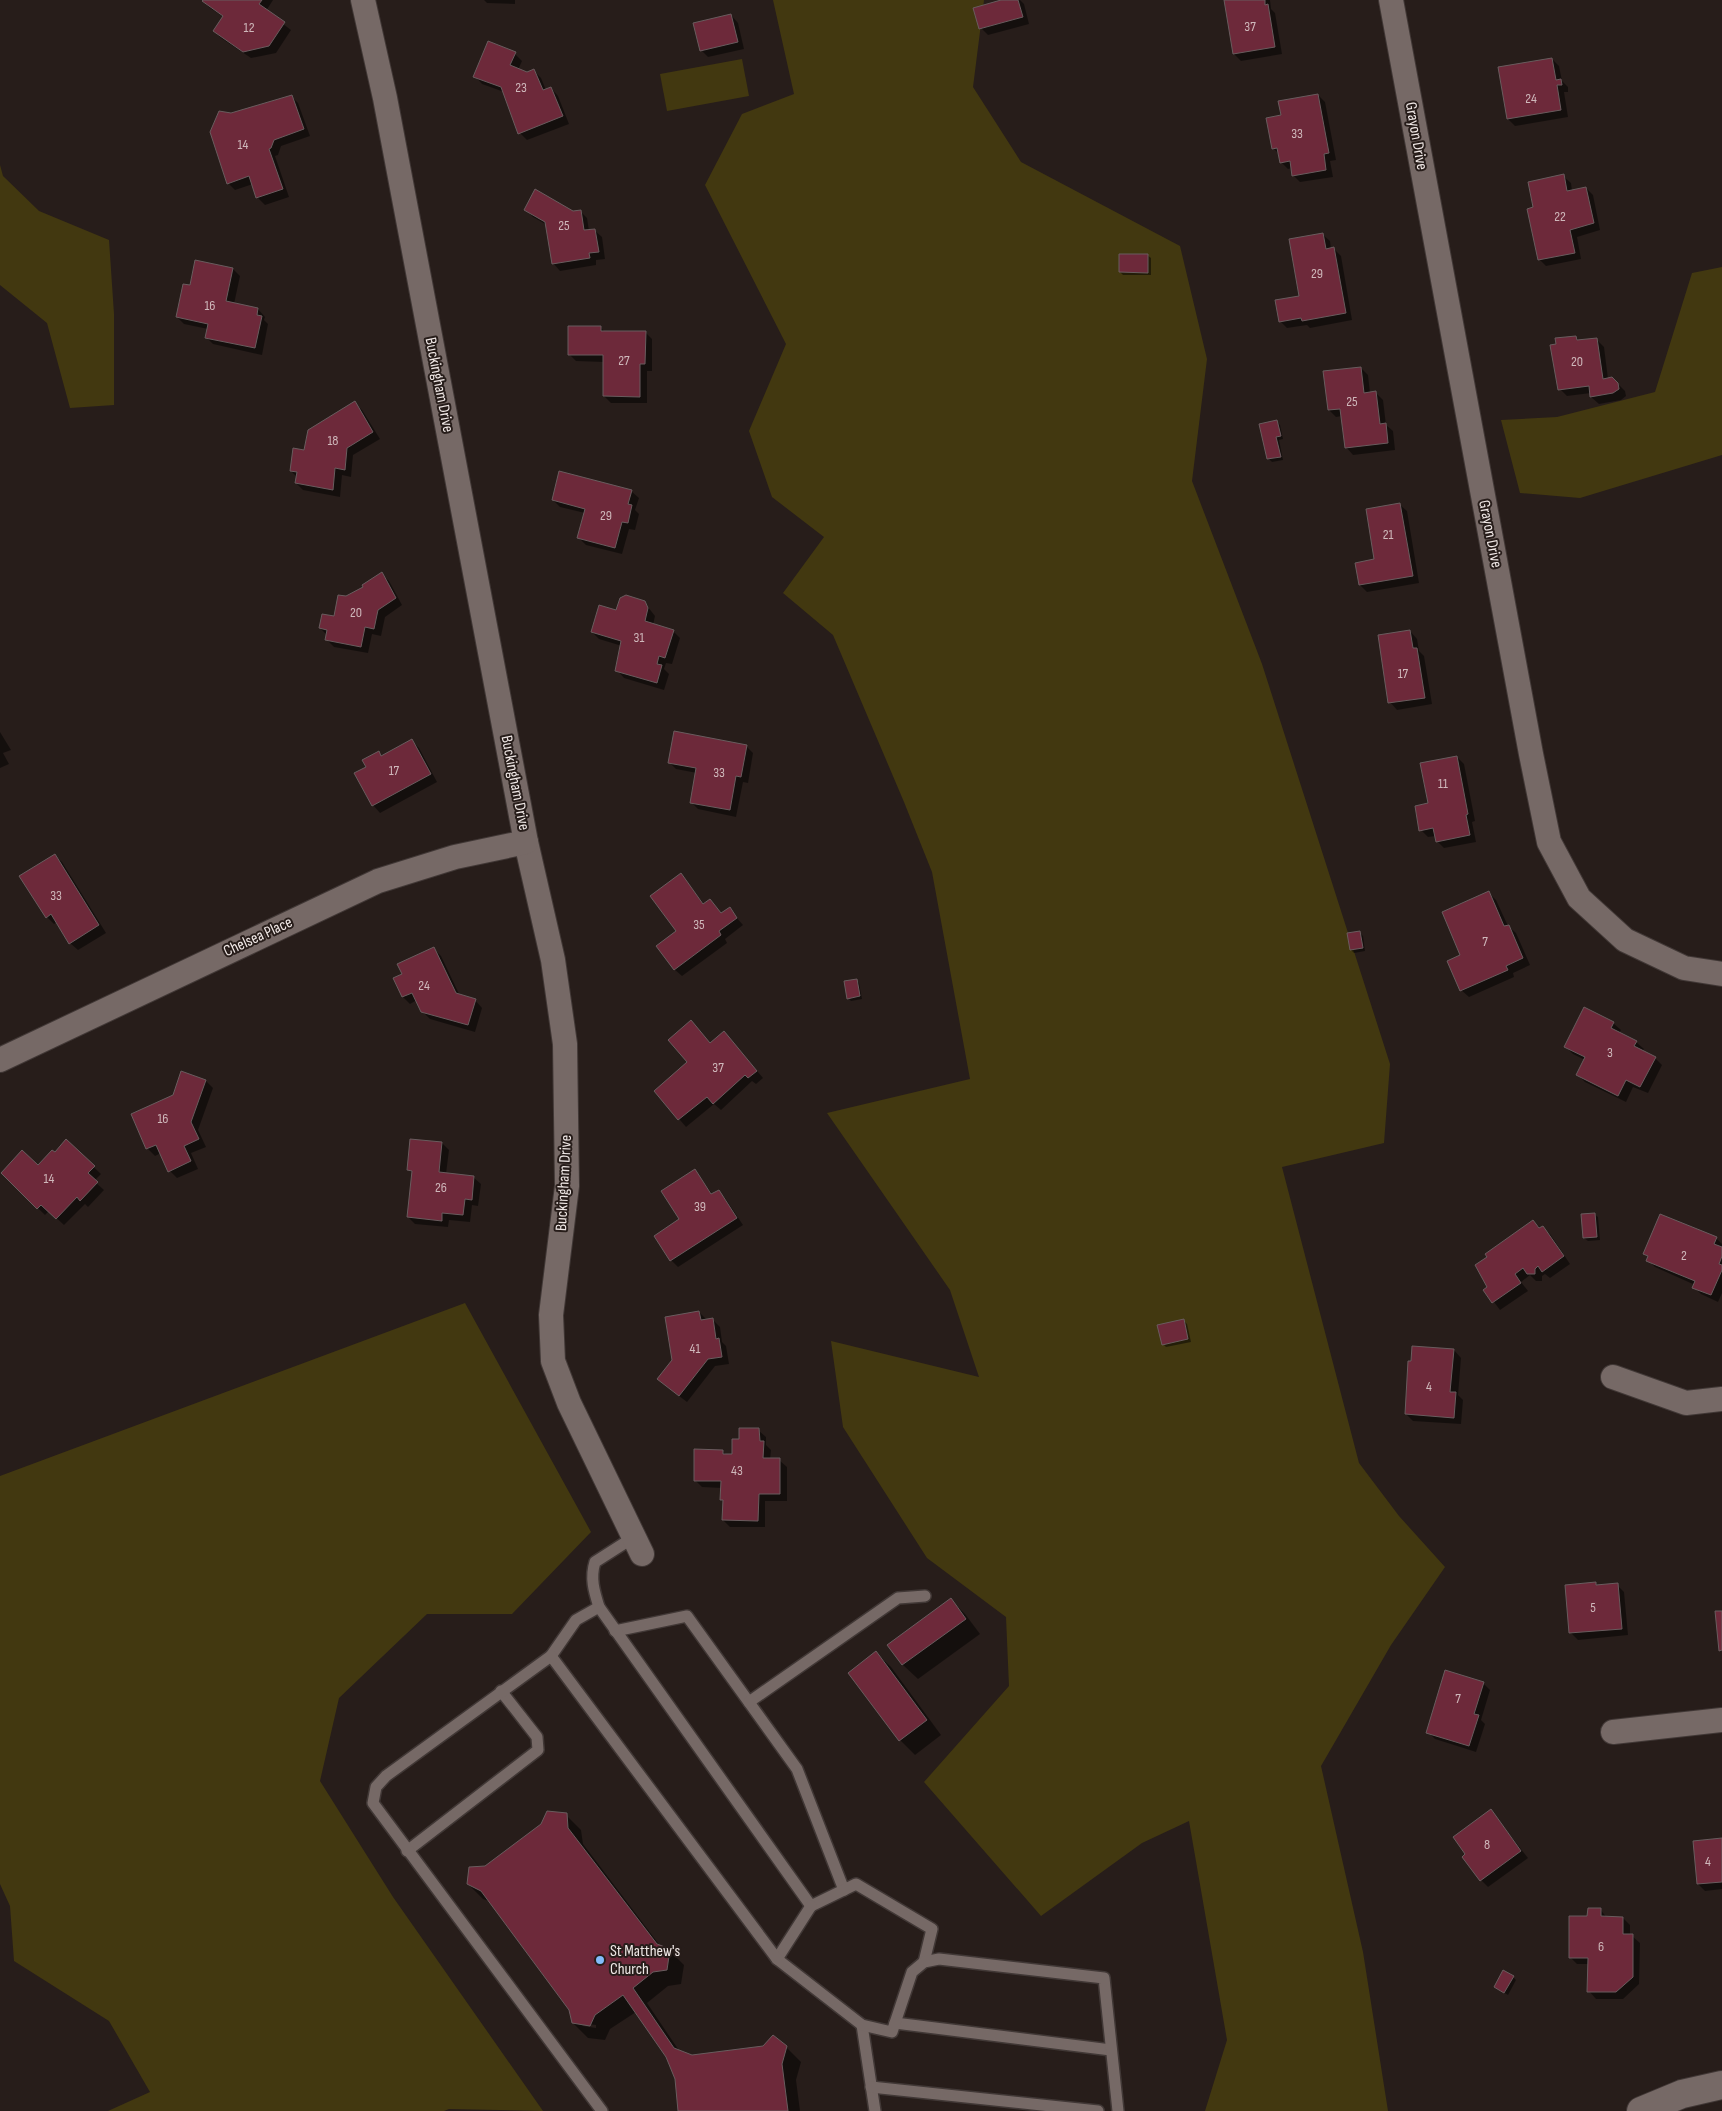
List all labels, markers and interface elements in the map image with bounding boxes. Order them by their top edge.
house number: 37 [1244,18,1256,35]
house number: 12 [244,19,255,36]
house number: 23 [515,79,527,96]
house number: 24 [1525,90,1537,107]
street label: Grayon Drive [1401,101,1431,171]
house number: 33 [1291,125,1303,142]
house number: 14 [238,136,249,153]
house number: 22 [1554,208,1566,225]
house number: 25 [558,217,570,234]
house number: 29 [1311,265,1323,282]
house number: 16 [204,297,216,314]
street label: Buckingham Drive [420,336,458,434]
house number: 27 [618,352,630,369]
house number: 20 [1571,353,1583,370]
house number: 25 [1346,393,1358,410]
house number: 18 [327,432,339,449]
street label: Grayon Drive [1474,499,1506,569]
house number: 29 [600,507,612,524]
house number: 21 [1383,526,1393,543]
house number: 20 [350,604,362,621]
house number: 31 [634,629,644,646]
house number: 17 [1398,665,1409,682]
street label: Buckingham Drive [496,734,534,832]
house number: 17 [389,762,400,779]
house number: 33 [713,764,725,781]
house number: 11 [1438,775,1448,792]
house number: 33 [50,887,62,904]
street label: Chelsea Place [221,913,295,961]
house number: 35 [693,916,705,933]
house number: 7 [1482,933,1488,950]
house number: 24 [418,977,430,994]
house number: 3 [1607,1044,1613,1061]
house number: 37 [712,1059,724,1076]
house number: 16 [157,1110,169,1127]
street label: Buckingham Drive [552,1134,576,1232]
house number: 14 [44,1170,55,1187]
house number: 26 [435,1179,447,1196]
house number: 39 [694,1198,706,1215]
house number: 2 [1681,1247,1687,1264]
house number: 41 [690,1340,700,1357]
house number: 4 [1426,1378,1432,1395]
house number: 43 [731,1462,743,1479]
house number: 5 [1590,1599,1596,1616]
house number: 7 [1455,1690,1461,1707]
house number: 8 [1484,1836,1490,1853]
house number: 4 [1705,1853,1711,1870]
house number: 6 [1598,1938,1604,1955]
place label: St Matthew's Church [610,1942,680,1979]
marker: St Matthew's Church [594,1954,606,1966]

